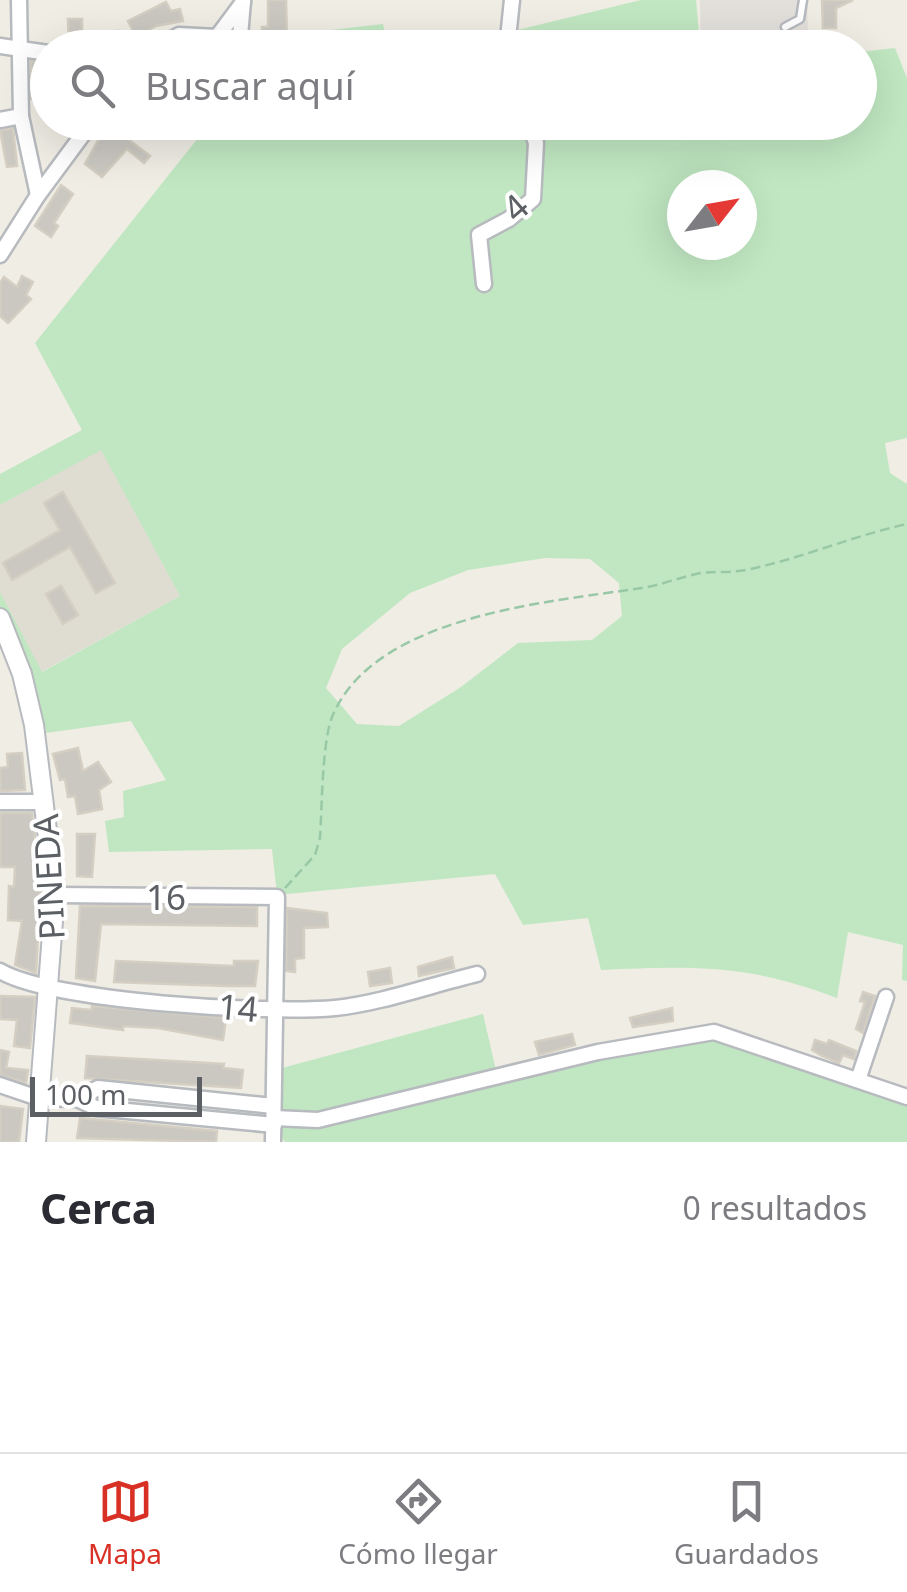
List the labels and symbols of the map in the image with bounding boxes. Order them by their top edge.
north arrow [667,170,757,260]
street label: 4 [492,183,538,231]
street label: PINEDA [21,812,75,941]
street label: 16 [146,873,186,920]
street label: 14 [216,982,260,1032]
scale bar [30,1072,202,1116]

